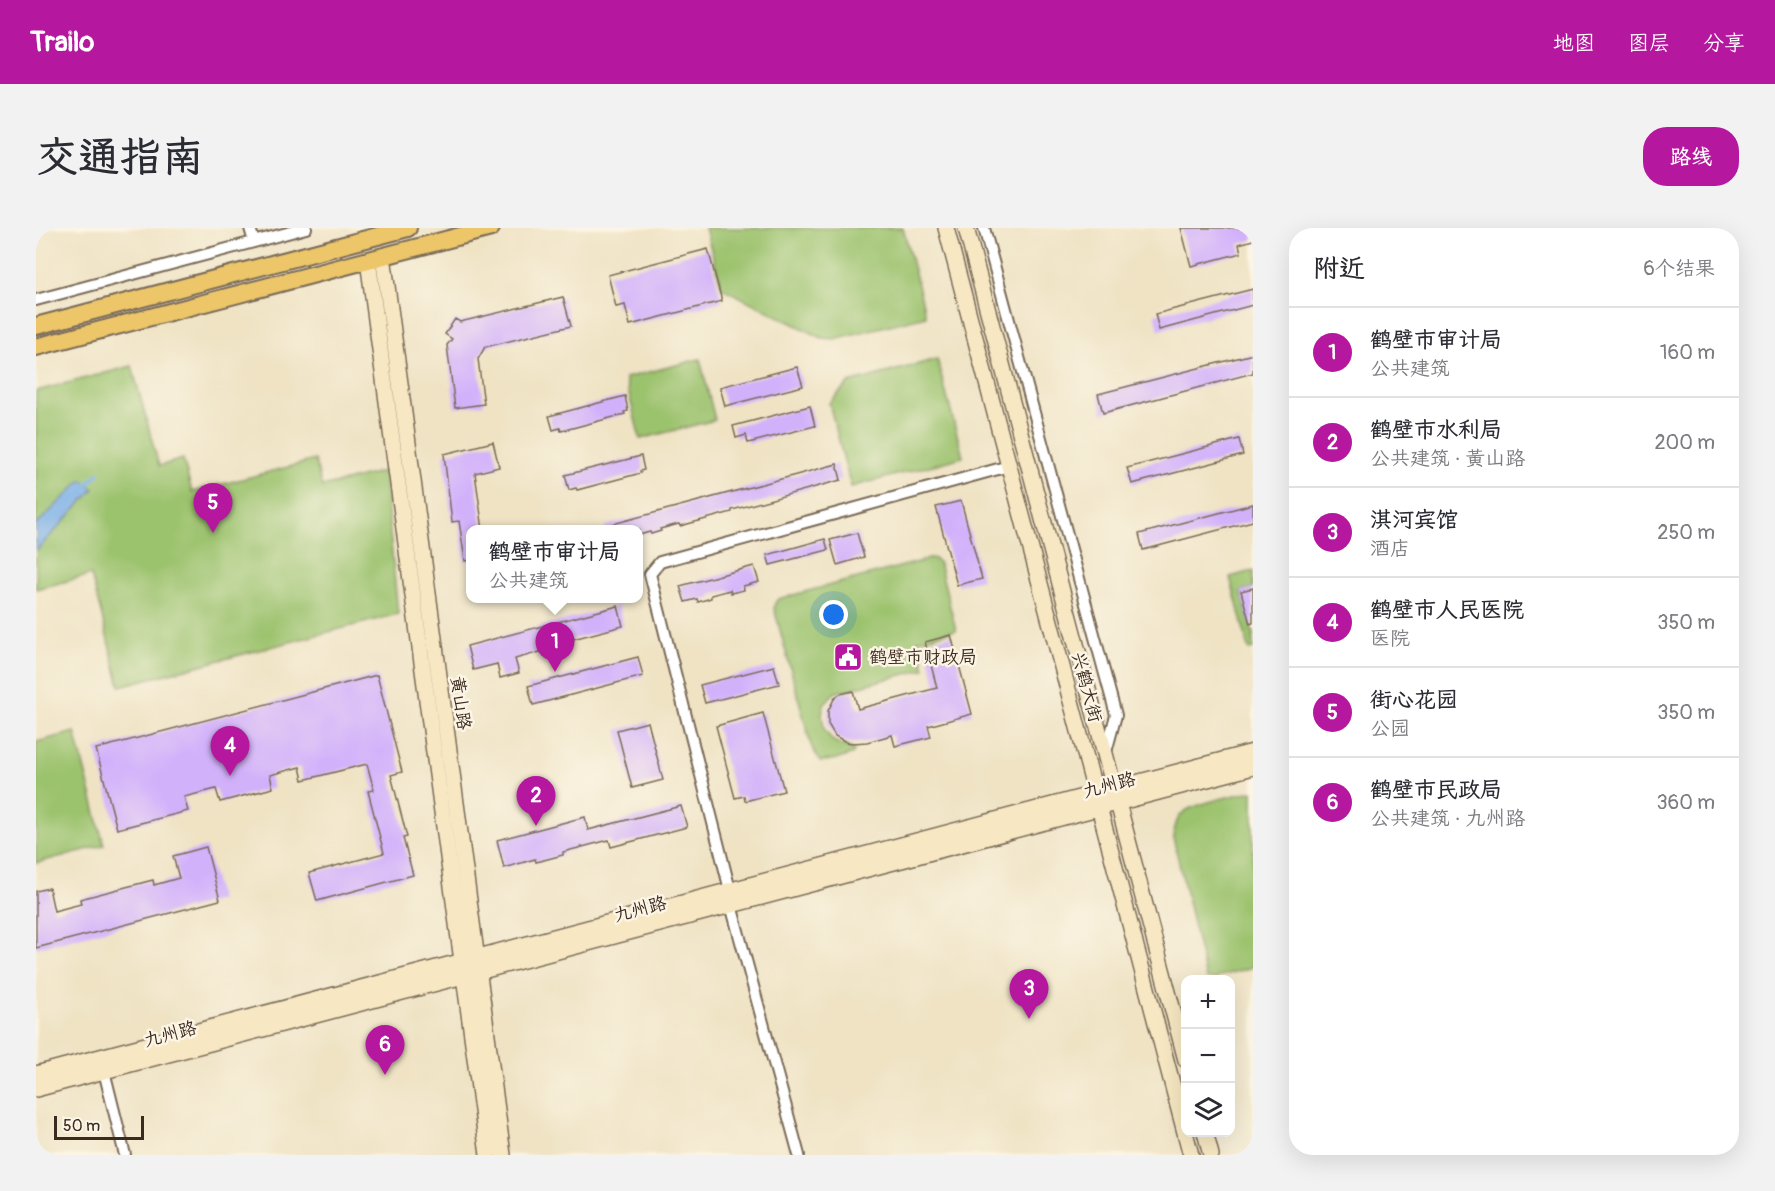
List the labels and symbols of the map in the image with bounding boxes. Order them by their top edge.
pin: 5 [194,484,232,533]
your location [819,600,848,629]
pin: 1 [536,622,574,672]
public building icon: 鹤壁市财政局 [832,641,864,673]
place label: 鹤壁市财政局 [869,646,977,669]
street label: 兴鹤大街 [1066,649,1107,725]
street label: 黄山路 [445,675,476,731]
pin: 4 [210,726,250,776]
street label: 九州路 [1080,767,1138,804]
pin: 2 [516,776,556,826]
street label: 九州路 [611,891,669,928]
pin: 3 [1010,970,1048,1019]
street label: 九州路 [141,1016,199,1053]
pin: 6 [366,1026,404,1075]
scale bar [54,1113,144,1140]

